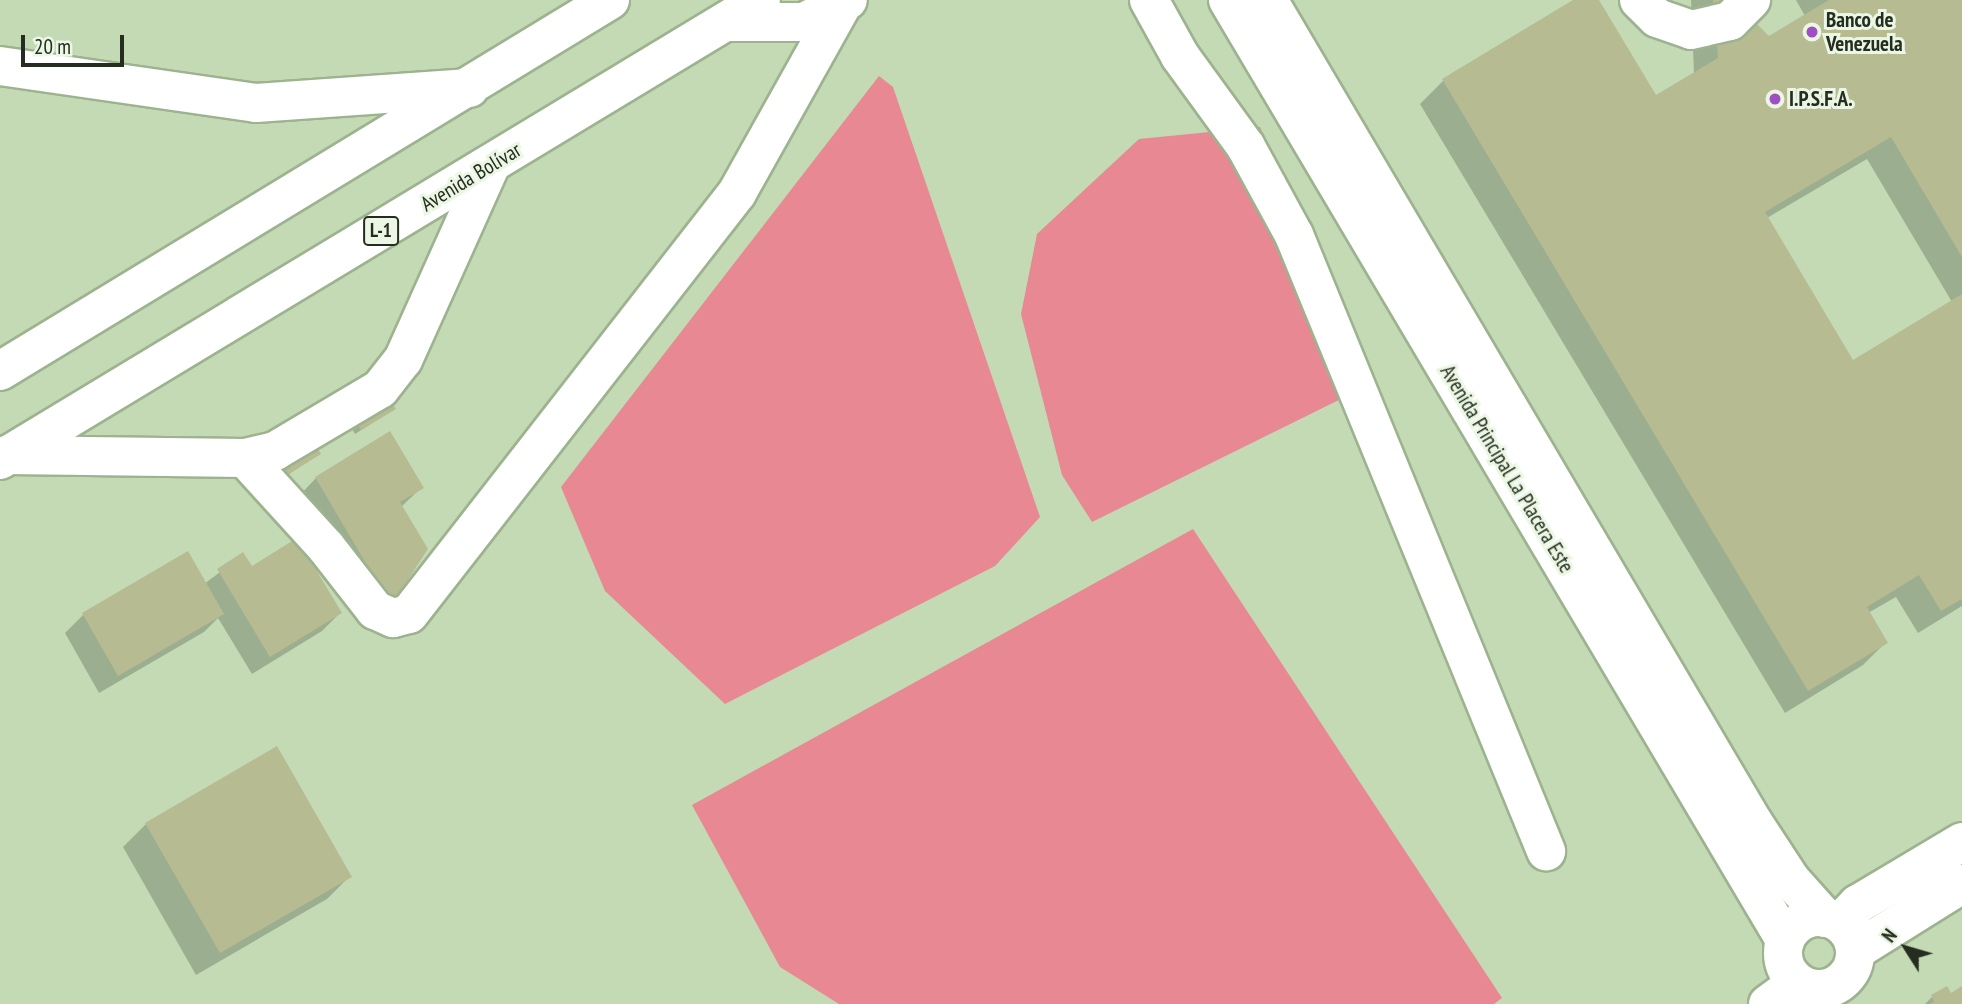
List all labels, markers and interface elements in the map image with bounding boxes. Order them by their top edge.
place label: Banco de Venezuela [1826,7,1903,57]
scale bar [24,21,128,65]
marker: Banco de Venezuela [1804,24,1820,40]
text: 20 m [34,33,71,60]
place label: I.P.S.F.A. [1789,86,1853,112]
marker: I.P.S.F.A. [1767,91,1783,107]
street label: Avenida Bolívar [416,137,526,217]
road number: L-1 [362,216,400,246]
street label: Avenida Principal La Placera Este [1435,361,1579,577]
north arrow [1871,913,1941,983]
text: N [1877,924,1902,947]

